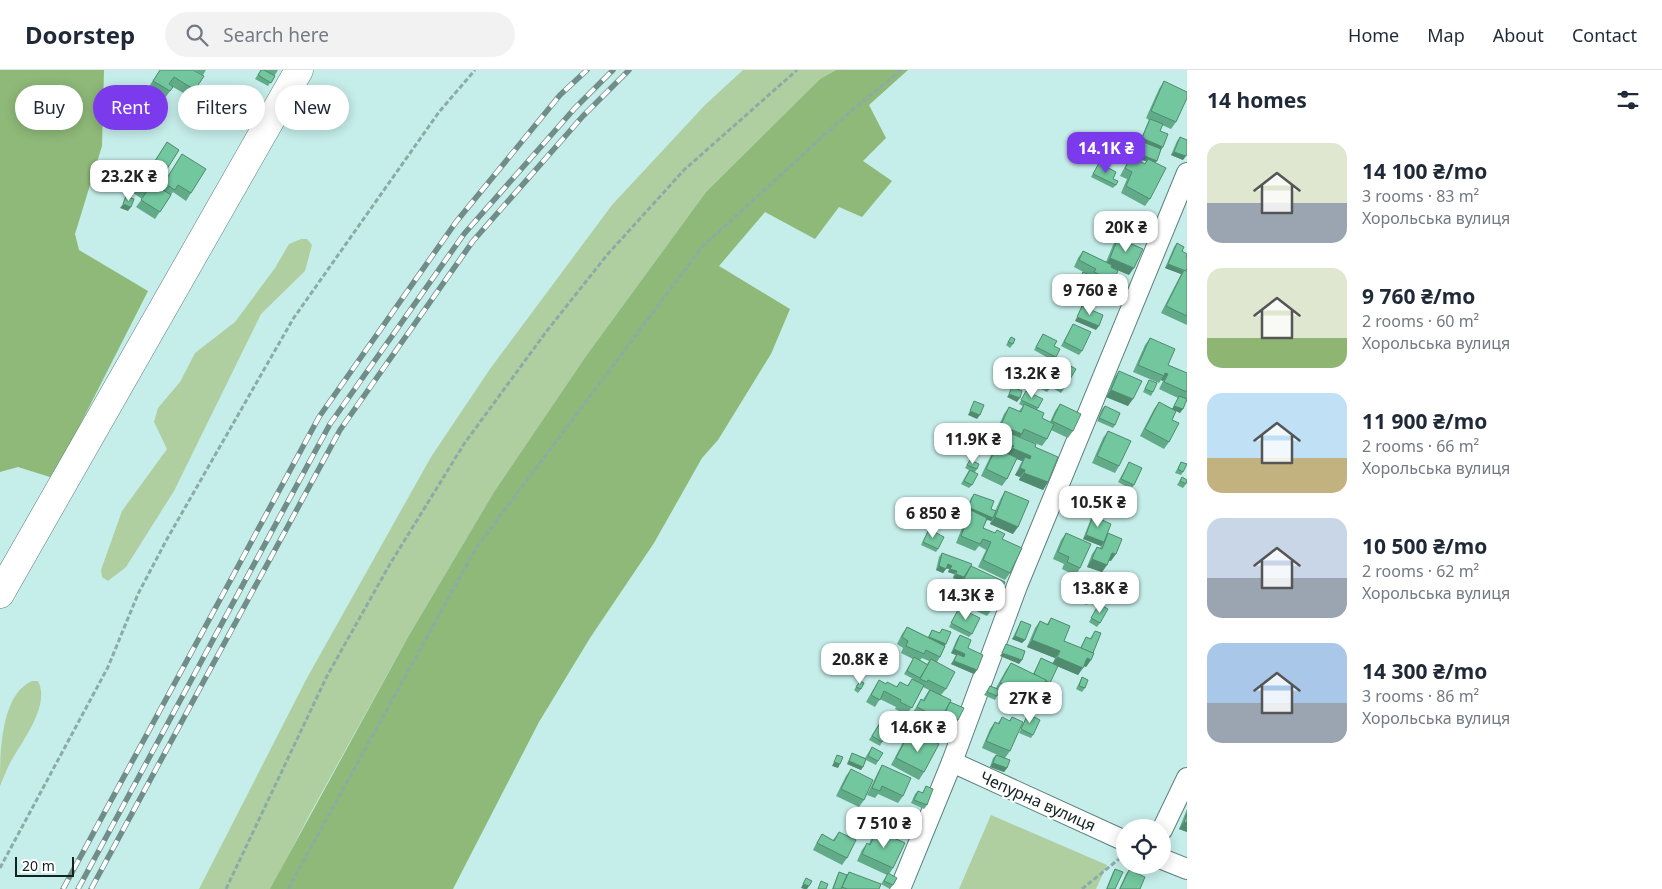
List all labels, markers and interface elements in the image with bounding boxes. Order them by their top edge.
search box [165,12,515,57]
text: Doorstep [25,18,135,51]
icon: search [183,21,211,49]
text: Search here [223,22,329,48]
text: Home [1348,23,1399,47]
text: Map [1427,23,1465,47]
text: About [1493,23,1544,47]
text: Contact [1572,23,1637,47]
chip: Buy [15,85,83,130]
chip: Rent [93,85,168,130]
chip: Filters [178,85,265,130]
chip: New [275,85,349,130]
text: 14 homes [1207,86,1307,114]
icon: filters [1614,86,1642,114]
pin: 14.1K ₴ [1060,132,1152,174]
text: 14.1K ₴ [1078,137,1134,159]
text: 14 100 ₴/mo [1362,157,1487,185]
pin: 23.2K ₴ [83,160,175,202]
icon: home [1247,163,1307,223]
text: 23.2K ₴ [101,165,157,187]
text: 3 rooms · 83 m² [1362,185,1479,207]
text: Хорольська вулиця [1362,207,1510,229]
pin: 20K ₴ [1091,210,1161,253]
text: 20K ₴ [1105,216,1147,238]
pin: 9 760 ₴ [1044,274,1136,316]
text: 9 760 ₴ [1063,279,1117,301]
text: 9 760 ₴/mo [1362,282,1475,310]
icon: home [1247,288,1307,348]
text: 2 rooms · 60 m² [1362,310,1479,332]
text: Хорольська вулиця [1362,332,1510,354]
pin: 13.2K ₴ [986,356,1078,399]
text: 13.2K ₴ [1004,362,1060,384]
text: 11 900 ₴/mo [1362,407,1487,435]
icon: home [1247,413,1307,473]
pin: 11.9K ₴ [927,422,1019,465]
text: 11.9K ₴ [945,428,1001,450]
text: 2 rooms · 66 m² [1362,435,1479,457]
text: Хорольська вулиця [1362,457,1510,479]
pin: 10.5K ₴ [1052,486,1144,528]
text: 10.5K ₴ [1070,491,1126,513]
pin: 6 850 ₴ [887,496,979,539]
text: 6 850 ₴ [906,502,960,524]
text: 10 500 ₴/mo [1362,532,1487,560]
icon: home [1247,538,1307,598]
text: 2 rooms · 62 m² [1362,560,1479,582]
pin: 13.8K ₴ [1054,572,1146,614]
text: 13.8K ₴ [1072,577,1128,599]
pin: 14.3K ₴ [920,578,1012,621]
text: Хорольська вулиця [1362,582,1510,604]
text: 14.3K ₴ [938,584,994,606]
pin: 20.8K ₴ [814,642,906,685]
text: 20.8K ₴ [832,648,888,670]
text: 14 300 ₴/mo [1362,657,1487,685]
icon: home [1247,663,1307,723]
pin: 27K ₴ [995,682,1065,724]
text: 3 rooms · 86 m² [1362,685,1479,707]
text: 27K ₴ [1009,687,1051,709]
text: Хорольська вулиця [1362,707,1510,729]
pin: 14.6K ₴ [872,710,964,753]
text: 14.6K ₴ [890,716,946,738]
street label: Чепурна вулиця [977,766,1099,836]
pin: 7 510 ₴ [838,806,930,849]
text: 7 510 ₴ [857,812,911,834]
map controls [1116,819,1171,874]
button: locate [1116,819,1171,874]
scale bar [15,854,74,877]
text: 20 m [22,856,55,875]

